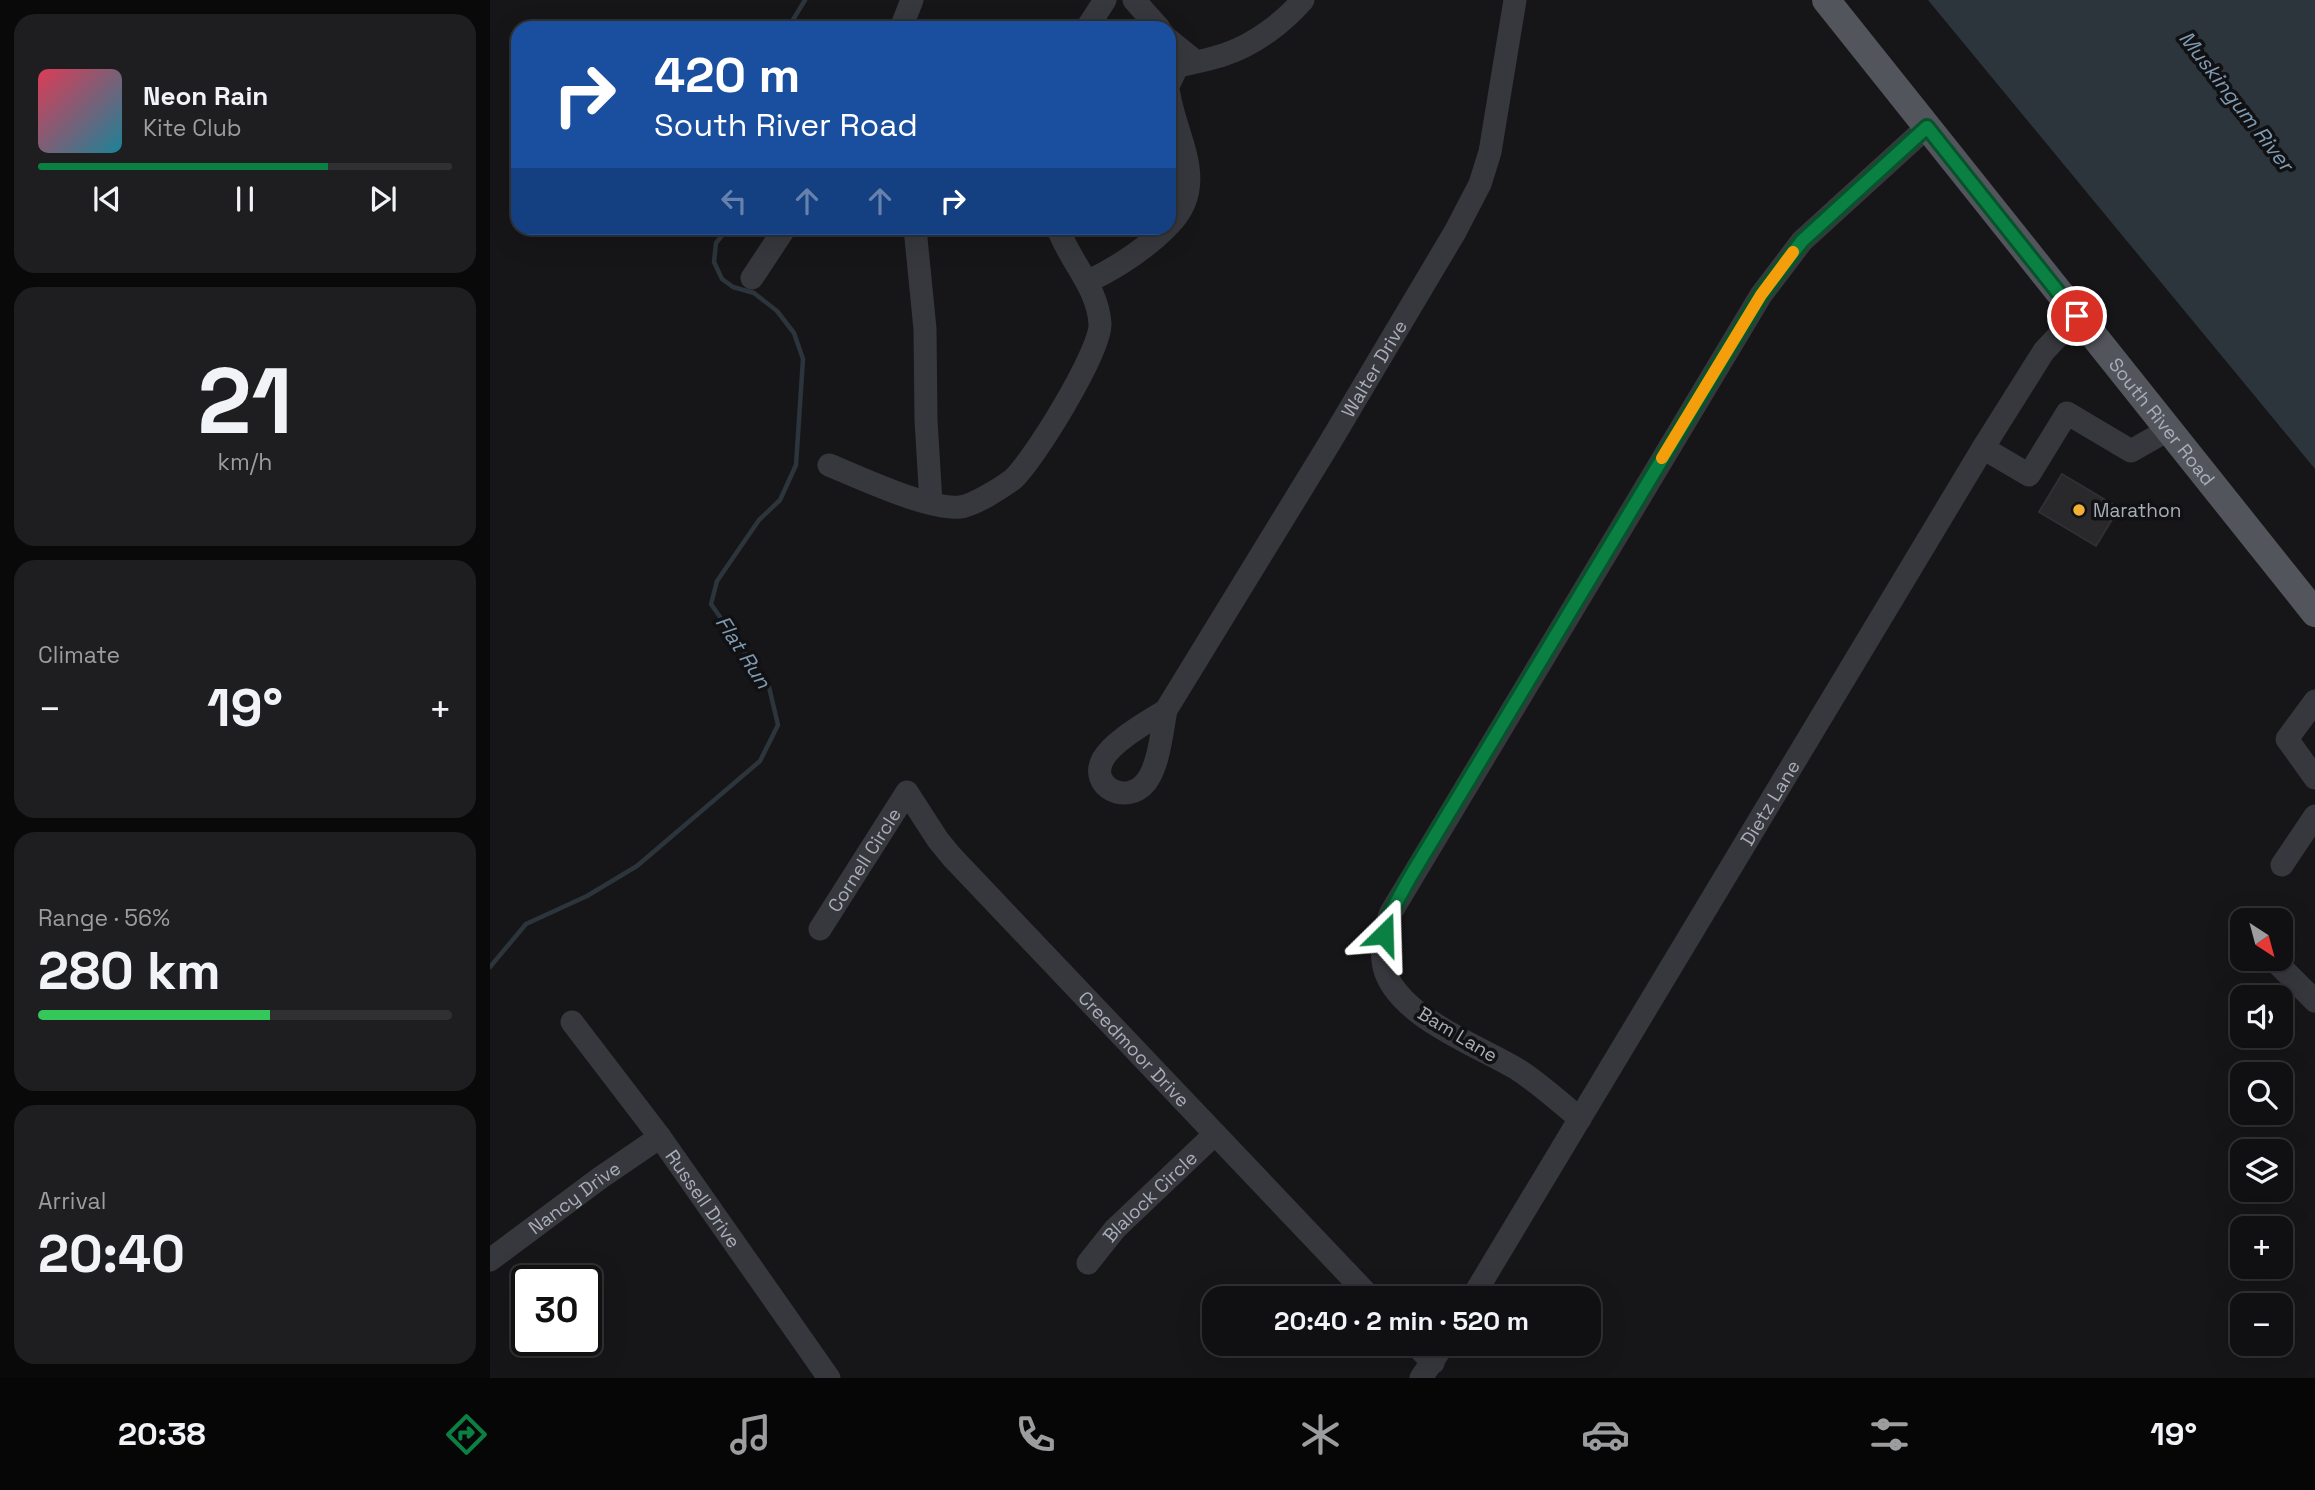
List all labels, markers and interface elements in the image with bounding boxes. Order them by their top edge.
water label: Muskingum River [2173,25,2301,178]
text: 420 m [654,44,800,106]
icon: right [539,49,630,140]
text: Neon Rain [143,79,268,113]
text: South River Road [654,105,918,145]
text: Kite Club [143,113,242,143]
icon: previous [88,180,126,218]
icon: pause [226,180,264,218]
icon: next [364,180,402,218]
icon: left [715,182,753,220]
icon: ahead [788,182,826,220]
icon: ahead [861,182,899,220]
icon: right [934,182,972,220]
pin [2047,286,2107,346]
icon: arrive [2058,297,2096,335]
street label: Walter Drive [1336,315,1413,422]
text: 21 [197,343,293,460]
street label: South River Road [2103,353,2220,491]
text: km/h [218,447,272,477]
place label: Marathon [2093,498,2181,523]
marker: Marathon [2071,502,2087,518]
water label: Flat Run [710,610,778,694]
text: Climate [38,640,120,670]
text: 19° [207,675,283,741]
text: − [38,685,62,733]
text: + [428,685,452,733]
street label: Dietz Lane [1735,755,1806,850]
street label: Cornell Circle [822,803,907,917]
position arrow [1347,897,1421,971]
text: Range · 56% [38,903,170,933]
north arrow [2230,908,2292,971]
map controls [2230,908,2293,1356]
text: 280 km [38,938,221,1004]
button: sound [2230,985,2293,1048]
street label: Creedmoor Drive [1073,986,1195,1113]
street label: Bam Lane [1413,1001,1502,1068]
button: search [2230,1062,2293,1125]
button: layers [2230,1139,2293,1202]
street label: Russell Drive [660,1145,746,1253]
street label: Blalock Circle [1097,1146,1203,1248]
street label: Nancy Drive [523,1156,626,1240]
text: Arrival [38,1186,106,1216]
button: + [2230,1216,2293,1279]
text: 20:40 [38,1221,185,1287]
speed limit sign: 30 [511,1265,602,1356]
button: − [2230,1293,2293,1356]
text: 20:40 · 2 min · 520 m [1274,1304,1529,1338]
icon: directions [442,1410,491,1459]
icon: music [726,1410,775,1459]
icon: phone [1011,1410,1060,1459]
icon: climate [1296,1410,1345,1459]
icon: car [1581,1410,1630,1459]
icon: filters [1865,1410,1914,1459]
text: 20:38 [118,1414,206,1454]
text: 19° [2150,1414,2197,1454]

